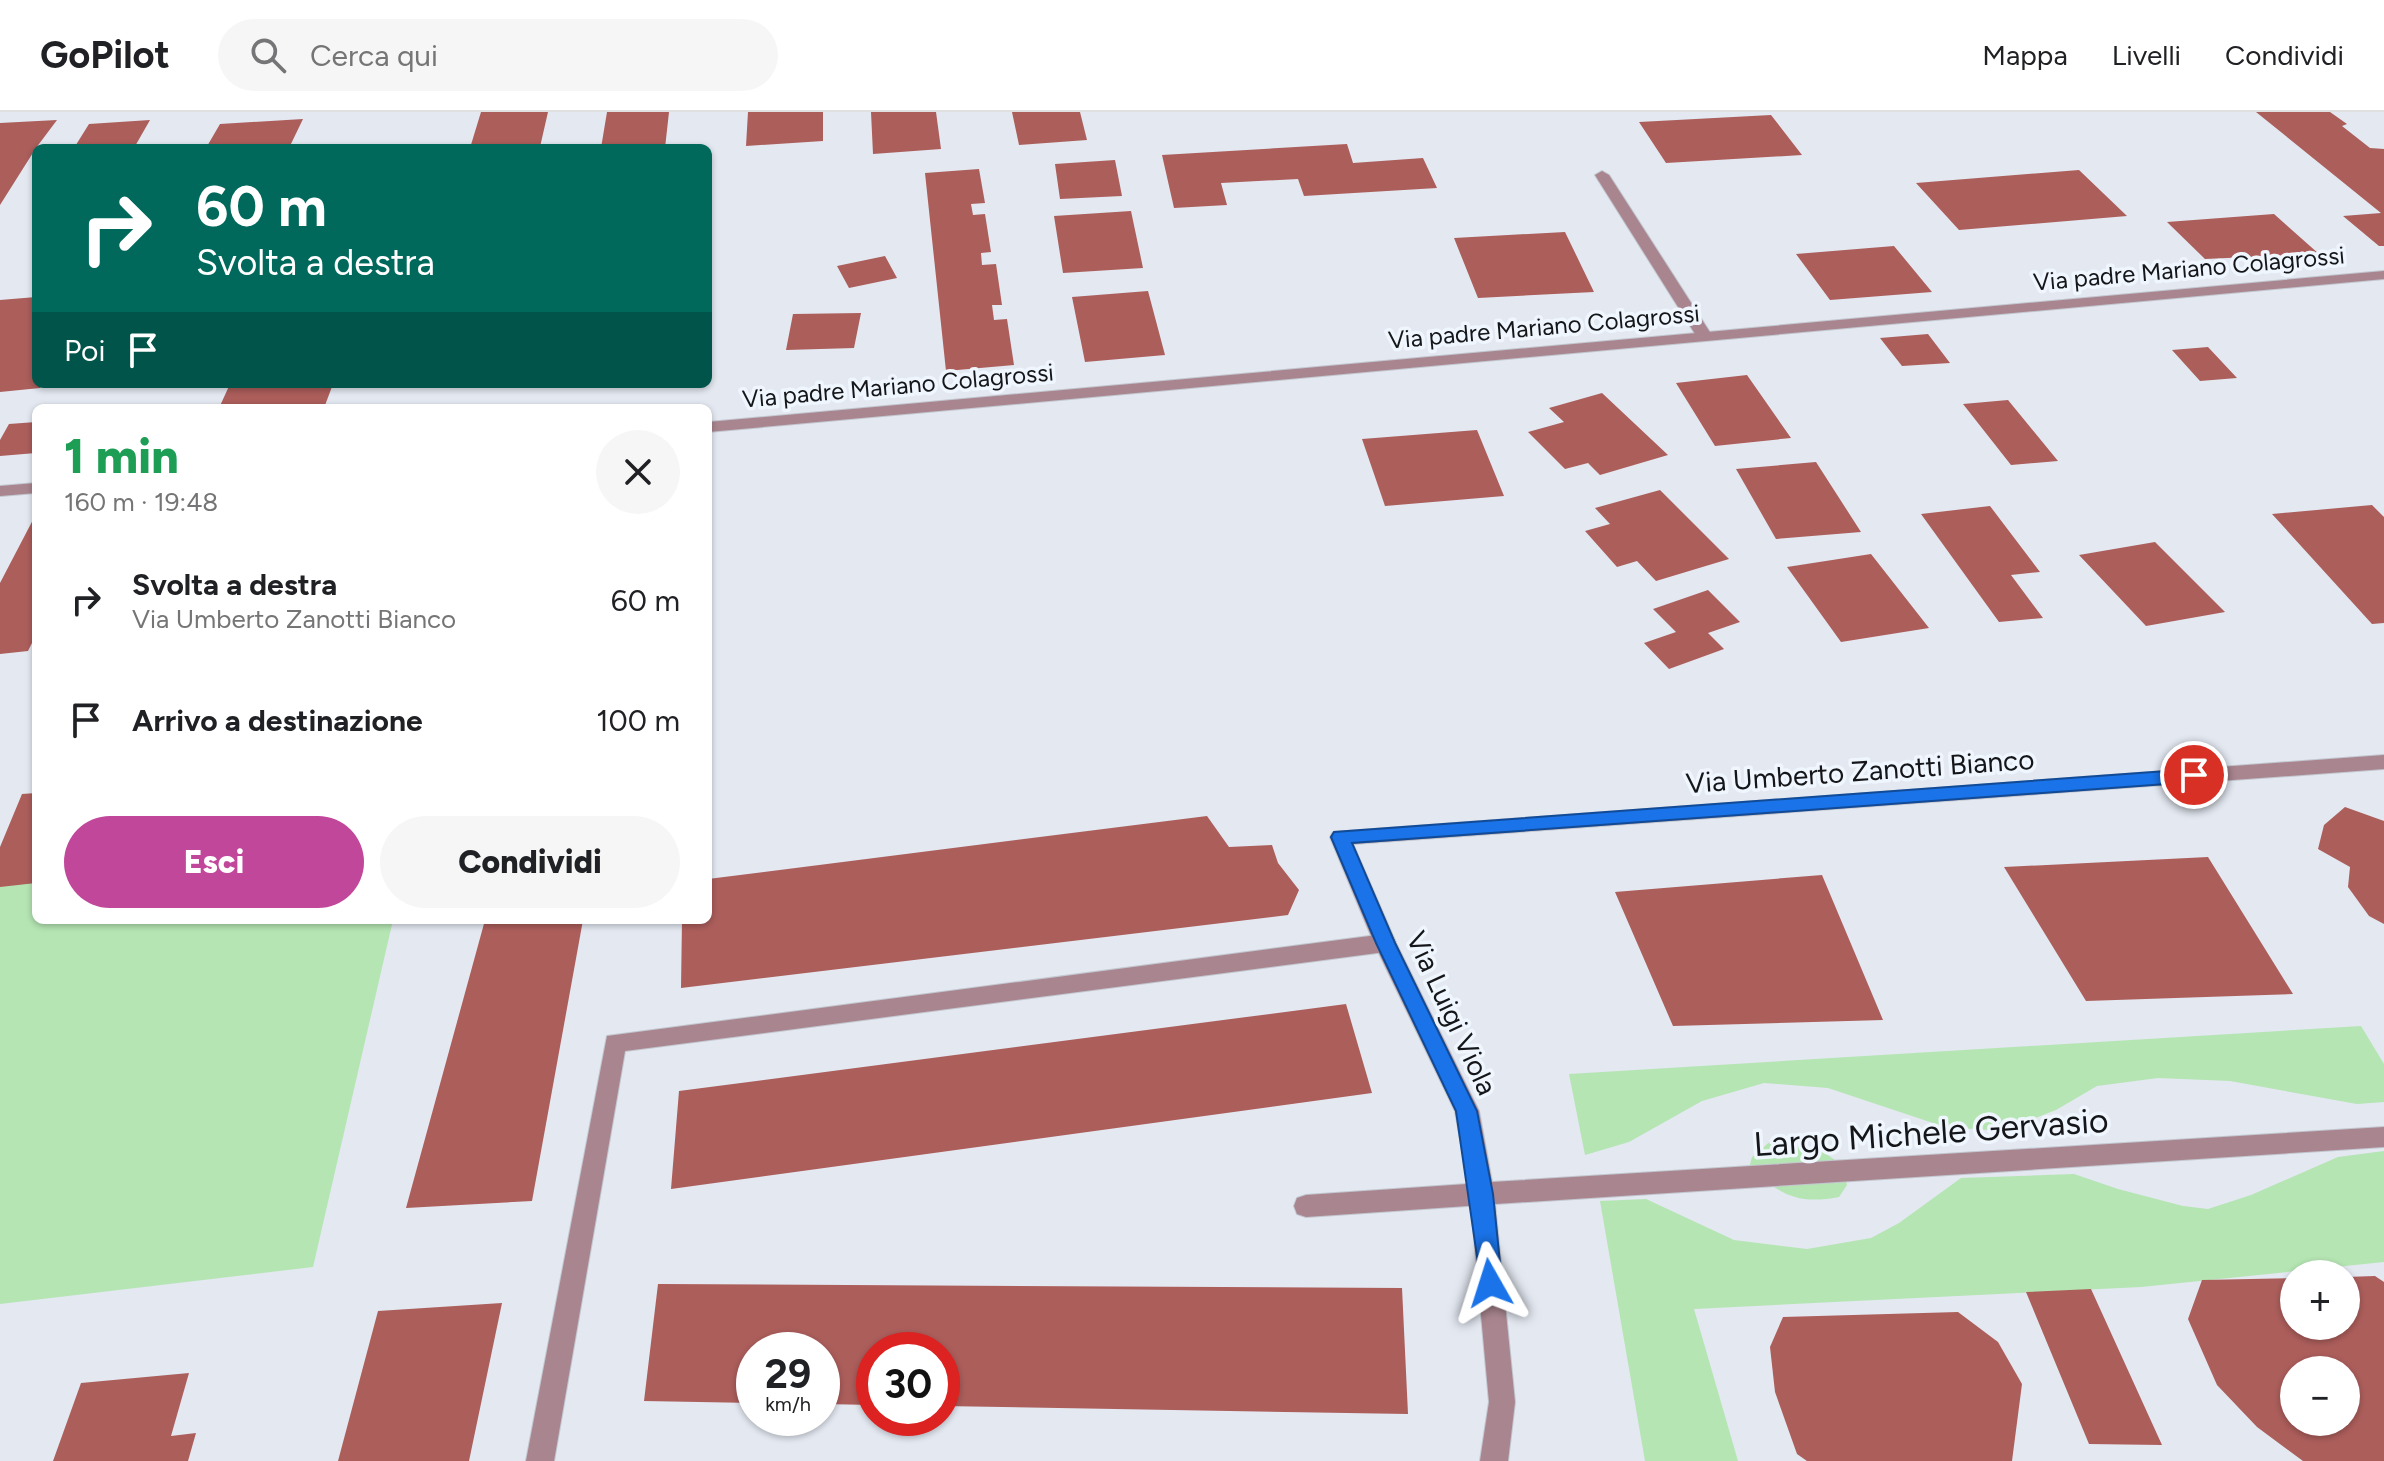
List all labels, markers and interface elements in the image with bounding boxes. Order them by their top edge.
search box [218,19,778,91]
text: GoPilot [40,32,170,78]
icon: search [246,33,290,77]
text: Cerca qui [310,37,438,74]
text: Mappa [1982,38,2068,72]
text: Livelli [2112,38,2181,72]
text: Condividi [2225,38,2344,72]
text: 60 m [196,173,327,240]
icon: right [64,176,168,280]
street label: Via padre Mariano Colagrossi [2032,240,2346,297]
text: Svolta a destra [196,241,435,284]
street label: Via padre Mariano Colagrossi [1387,298,1701,355]
icon: arrive [121,328,165,372]
text: Poi [64,332,105,369]
street label: Via padre Mariano Colagrossi [741,357,1055,414]
text: 1 min [64,427,179,485]
button: close [596,430,680,514]
text: 160 m · 19:48 [64,486,218,518]
text: Svolta a destra [132,566,337,603]
icon: right [64,578,108,622]
text: 60 m [611,582,680,619]
text: Via Umberto Zanotti Bianco [132,603,456,635]
icon: arrive [64,698,108,742]
text: Arrivo a destinazione [132,702,423,739]
text: 100 m [596,702,680,739]
pin [2160,741,2228,809]
street label: Via Umberto Zanotti Bianco [1685,742,2035,800]
icon: arrive [2172,753,2216,797]
button: Esci [64,816,364,908]
button: Condividi [380,816,680,908]
street label: Via Luigi Viola [1399,926,1505,1100]
street label: Largo Michele Gervasio [1752,1100,2110,1165]
position arrow [1448,1241,1532,1325]
map controls [2280,1260,2360,1436]
button: + [2280,1260,2360,1340]
speed limit sign: 30 [856,1332,960,1436]
text: 29 [765,1350,811,1398]
button: − [2280,1356,2360,1436]
text: km/h [765,1392,811,1416]

